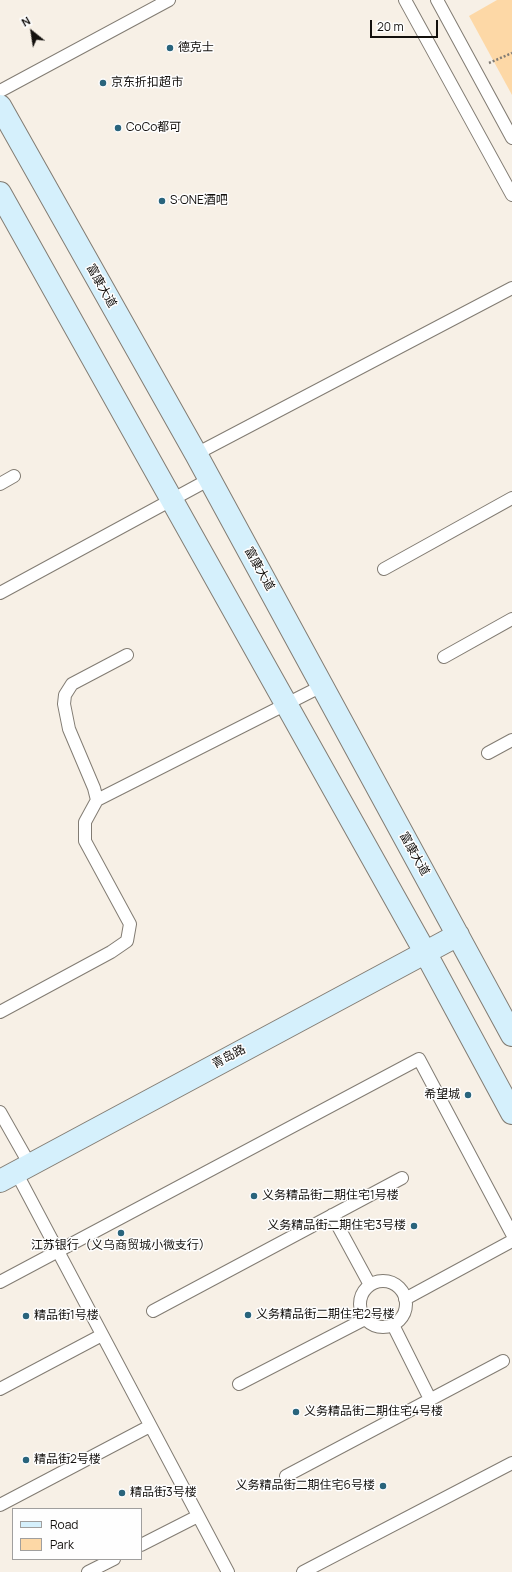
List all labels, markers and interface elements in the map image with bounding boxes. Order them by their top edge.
north arrow [12,12,52,52]
scale bar [372,12,440,38]
text: N [19,13,33,30]
text: 20 m [377,18,404,35]
place label: 德克士 [178,41,214,55]
marker: 德克士 [165,43,175,53]
place label: 京东折扣超市 [111,76,183,90]
marker: 京东折扣超市 [98,78,108,88]
place label: CoCo都可 [126,121,181,135]
marker: CoCo都可 [113,123,123,133]
place label: S·ONE酒吧 [170,194,228,208]
marker: S·ONE酒吧 [157,196,167,206]
street label: 富康大道 [83,262,119,310]
street label: 富康大道 [241,545,277,593]
street label: 富康大道 [396,830,432,878]
street label: 青岛路 [210,1042,248,1072]
place label: 希望城 [424,1088,460,1102]
marker: 希望城 [463,1090,473,1100]
place label: 义务精品街二期住宅1号楼 [262,1189,399,1203]
marker: 义务精品街二期住宅1号楼 [249,1191,259,1201]
place label: 义务精品街二期住宅3号楼 [267,1219,406,1233]
marker: 义务精品街二期住宅3号楼 [409,1221,419,1231]
marker: 江苏银行（义乌商贸城小微支行） [116,1228,126,1238]
place label: 江苏银行（义乌商贸城小微支行） [31,1239,211,1253]
place label: 义务精品街二期住宅2号楼 [256,1308,395,1322]
place label: 精品街1号楼 [34,1309,99,1323]
marker: 义务精品街二期住宅2号楼 [243,1310,253,1320]
marker: 精品街1号楼 [21,1311,31,1321]
place label: 义务精品街二期住宅4号楼 [304,1405,443,1419]
marker: 义务精品街二期住宅4号楼 [291,1407,301,1417]
place label: 精品街2号楼 [34,1453,101,1467]
marker: 精品街2号楼 [21,1455,31,1465]
place label: 义务精品街二期住宅6号楼 [236,1479,375,1493]
marker: 义务精品街二期住宅6号楼 [378,1481,388,1491]
place label: 精品街3号楼 [130,1486,197,1500]
marker: 精品街3号楼 [117,1488,127,1498]
legend [12,1508,142,1560]
text: Road [50,1516,78,1533]
text: Park [50,1536,74,1553]

